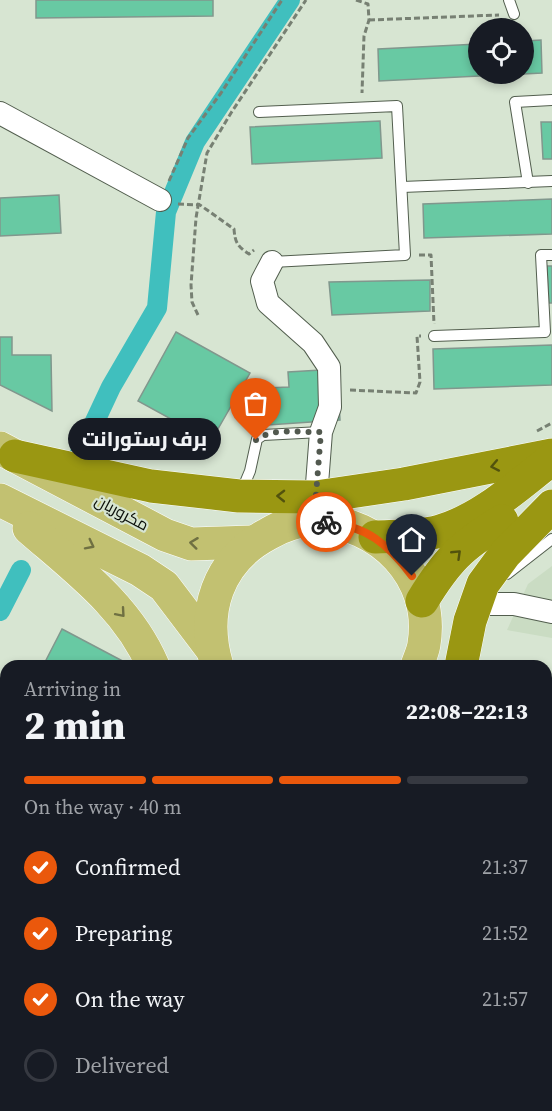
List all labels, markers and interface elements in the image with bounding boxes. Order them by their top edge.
map controls [468,18,534,84]
button: locate [468,18,534,84]
pin [230,378,281,440]
icon: bag [239,387,272,420]
callout: برف رستورانت [67,419,220,461]
text: برف رستورانت [82,425,207,453]
one-way arrow [490,459,500,472]
street label: مکروریان [91,489,153,535]
one-way arrow [277,490,286,503]
courier [296,492,356,552]
icon: bike [310,506,343,539]
pin [386,514,437,576]
icon: home [395,523,428,556]
one-way arrow [189,537,199,549]
one-way arrow [83,538,94,549]
one-way arrow [450,550,460,561]
one-way arrow [114,606,125,617]
text: Arriving in [24,675,121,703]
text: 22:08–22:13 [406,696,528,726]
text: 2 min [24,699,126,752]
text: On the way · 40 m [24,793,181,821]
icon: check [24,851,57,884]
text: Confirmed [75,852,180,882]
text: 21:37 [482,853,528,881]
icon: check [24,917,57,950]
text: Preparing [75,918,172,948]
text: 21:52 [482,919,528,947]
icon: check [24,983,57,1016]
text: On the way [75,984,184,1014]
text: 21:57 [482,985,528,1013]
text: Delivered [75,1050,169,1080]

